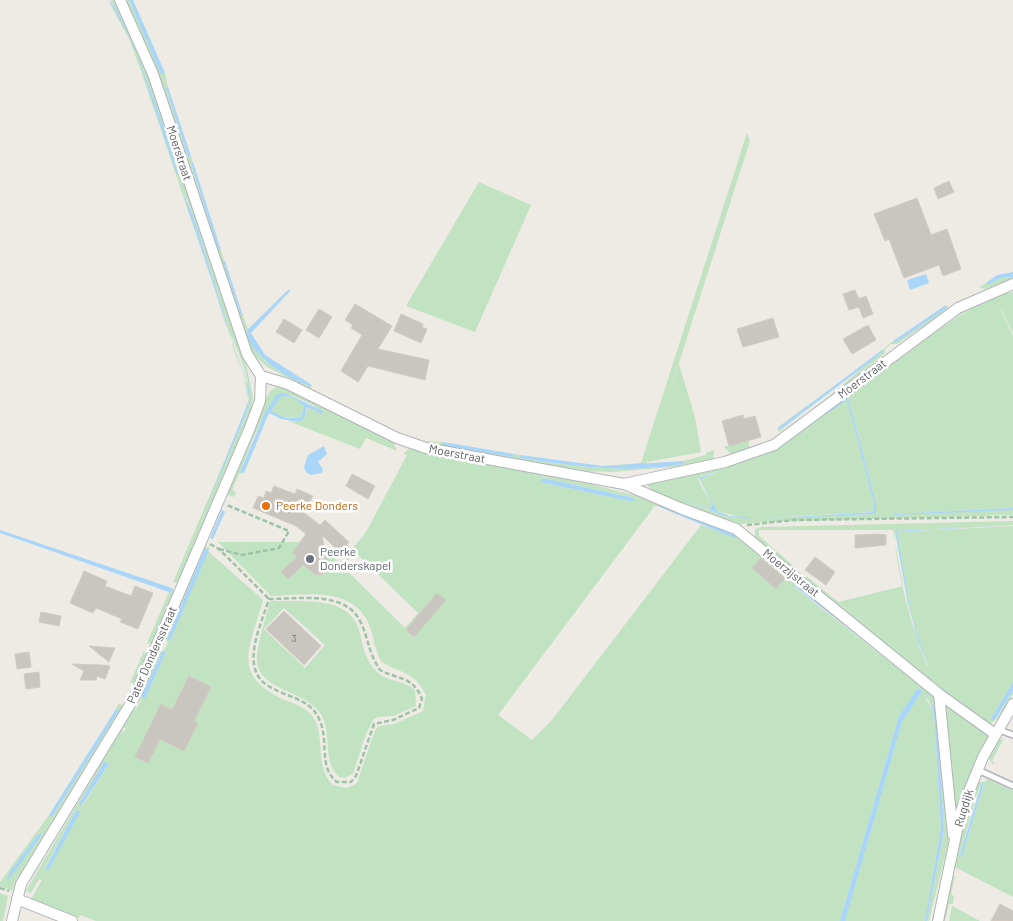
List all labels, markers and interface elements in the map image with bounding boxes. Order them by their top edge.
street label: Moerstraat [165,123,195,182]
street label: Moerstraat [834,355,888,401]
street label: Moerstraat [428,441,486,465]
place label: Peerke Donders [276,498,358,512]
marker: Peerke Donders [260,500,272,512]
place label: Peerke Donderskapel [320,544,391,572]
street label: Moerzijstraat [761,545,823,599]
marker: Peerke Donderskapel [304,553,316,565]
street label: Pater Dondersstraat [123,604,179,705]
house number: 3 [291,632,297,644]
street label: Rugdijk [951,787,975,828]

